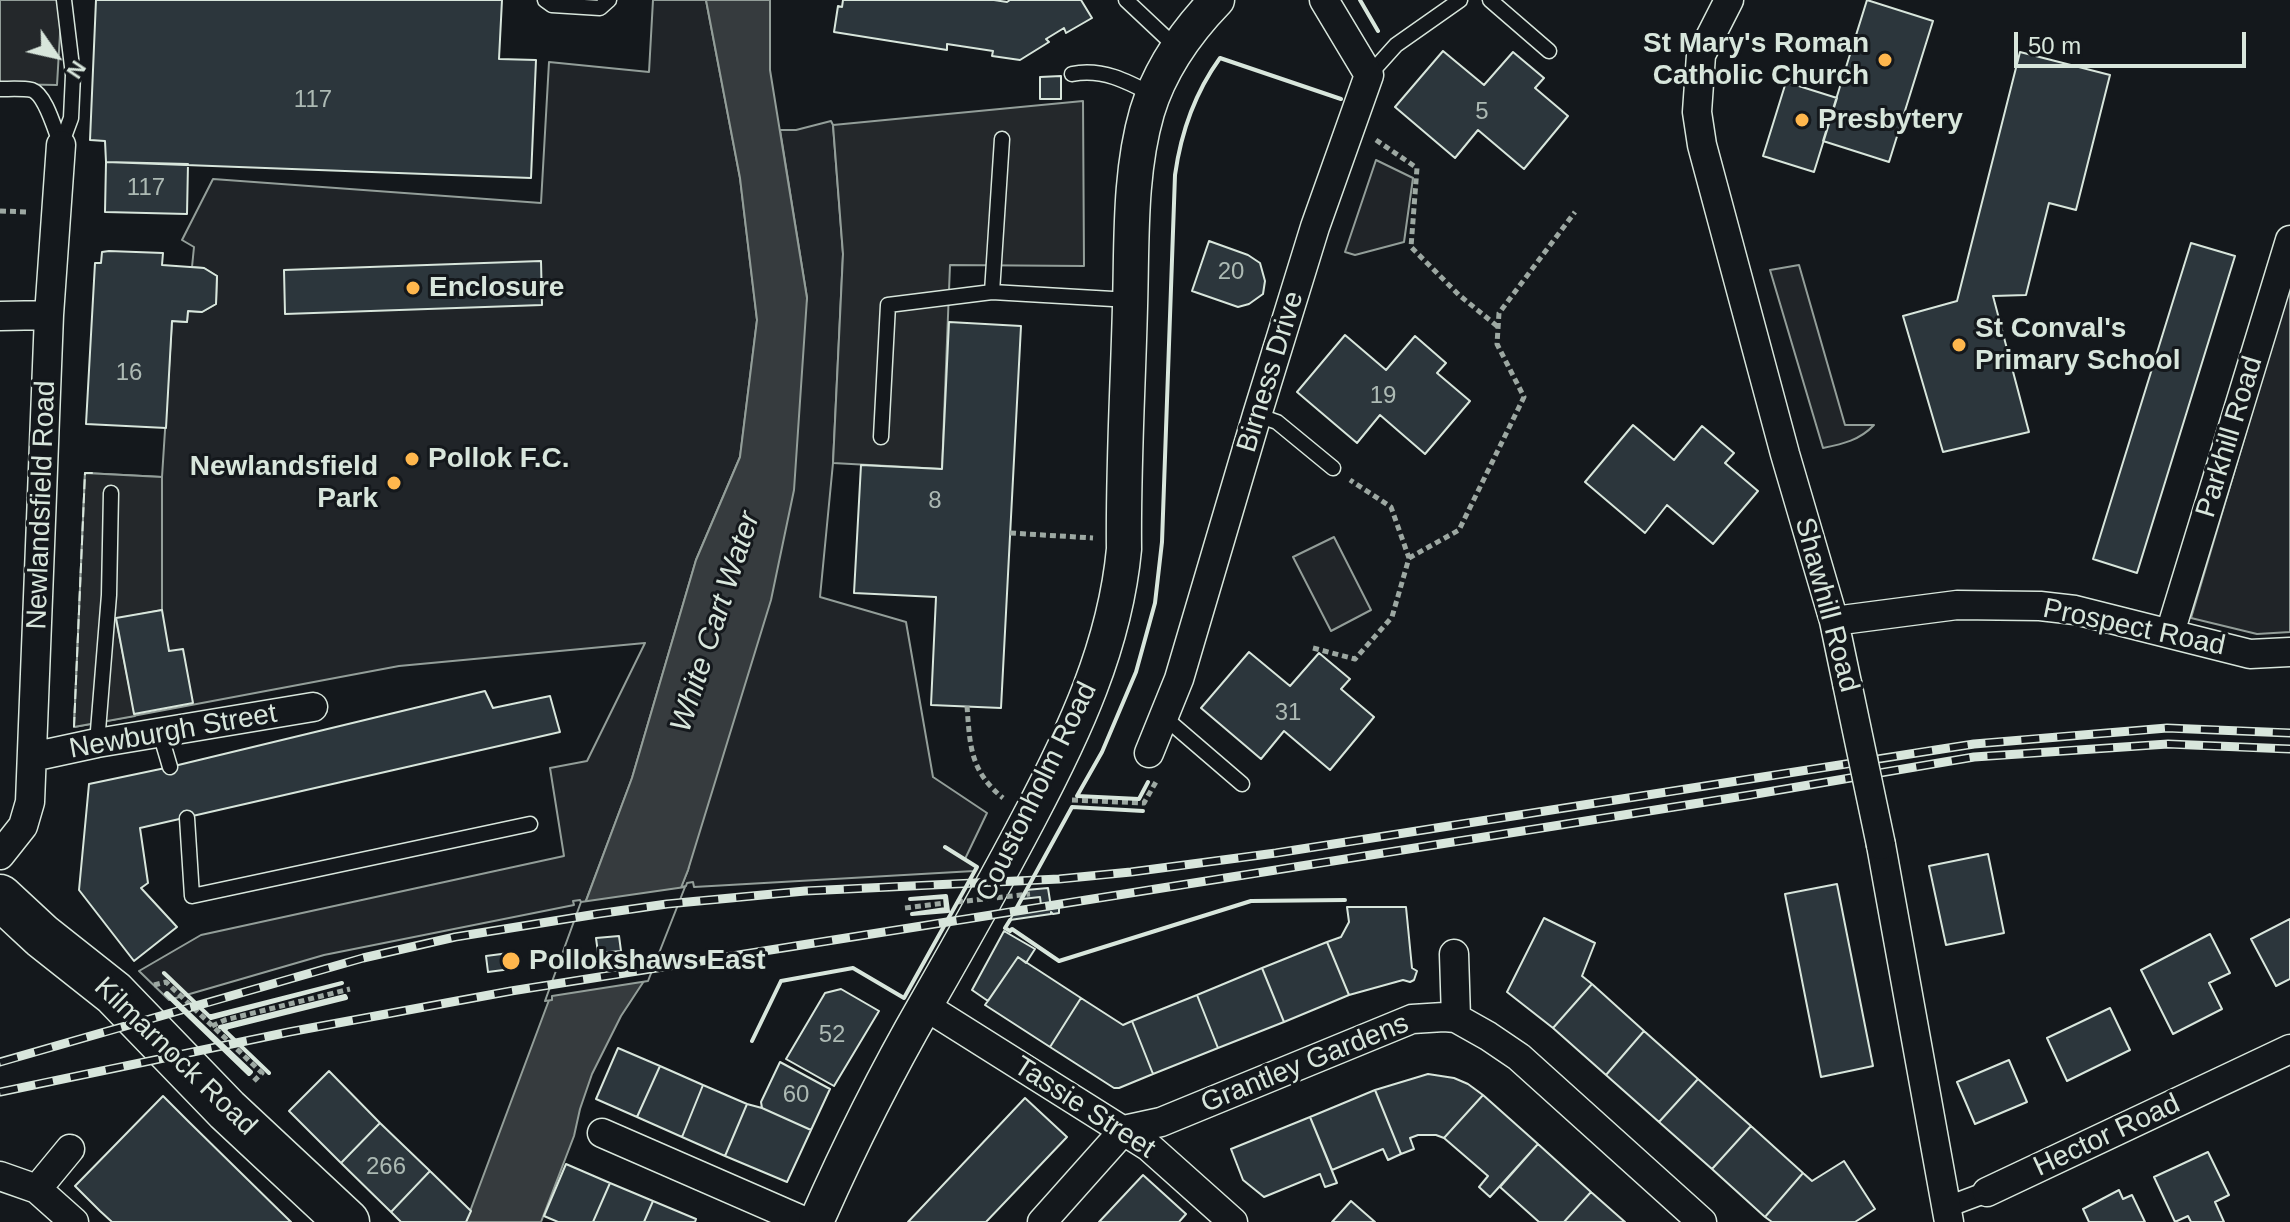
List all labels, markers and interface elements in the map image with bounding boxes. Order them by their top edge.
north arrow [16,16,96,96]
scale bar [2018,16,2250,66]
place label: St Mary's Roman Catholic Church [1643,27,1869,93]
text: 50 m [2028,32,2081,59]
marker: St Mary's Roman Catholic Church [1876,51,1894,69]
text: N [62,56,91,83]
house number: 117 [294,86,332,114]
house number: 5 [1475,98,1489,126]
place label: Presbytery [1818,103,1963,137]
marker: Presbytery [1793,111,1811,129]
house number: 117 [127,174,165,202]
house number: 20 [1218,258,1244,286]
place label: Enclosure [429,271,564,305]
marker: Enclosure [404,279,422,297]
street label: Birness Drive [1231,287,1311,457]
place label: St Conval's Primary School [1975,312,2180,378]
marker: St Conval's Primary School [1950,336,1968,354]
street label: Parkhill Road [2190,352,2270,522]
house number: 16 [116,359,142,387]
street label: Newlandsfield Road [21,380,63,630]
house number: 19 [1370,382,1396,410]
place label: Pollok F.C. [428,442,570,476]
place label: Newlandsfield Park [190,450,378,516]
marker: Pollok F.C. [403,450,421,468]
marker: Newlandsfield Park [385,474,403,492]
house number: 8 [928,487,942,515]
water label: White Cart Water [663,507,769,737]
street label: Shawhill Road [1787,514,1865,696]
street label: Prospect Road [2040,592,2228,664]
street label: Coustonholm Road [969,677,1105,907]
street label: Newburgh Street [67,697,279,767]
house number: 31 [1275,699,1301,727]
place label: Pollokshaws East [529,944,766,978]
marker: Pollokshaws East [500,950,522,972]
street label: Kilmarnock Road [87,971,263,1143]
street label: Grantley Gardens [1196,1007,1414,1121]
house number: 52 [819,1021,845,1049]
street label: Tassie Street [1007,1050,1161,1166]
house number: 60 [783,1081,809,1109]
street label: Hector Road [2029,1088,2185,1184]
house number: 266 [366,1153,406,1181]

